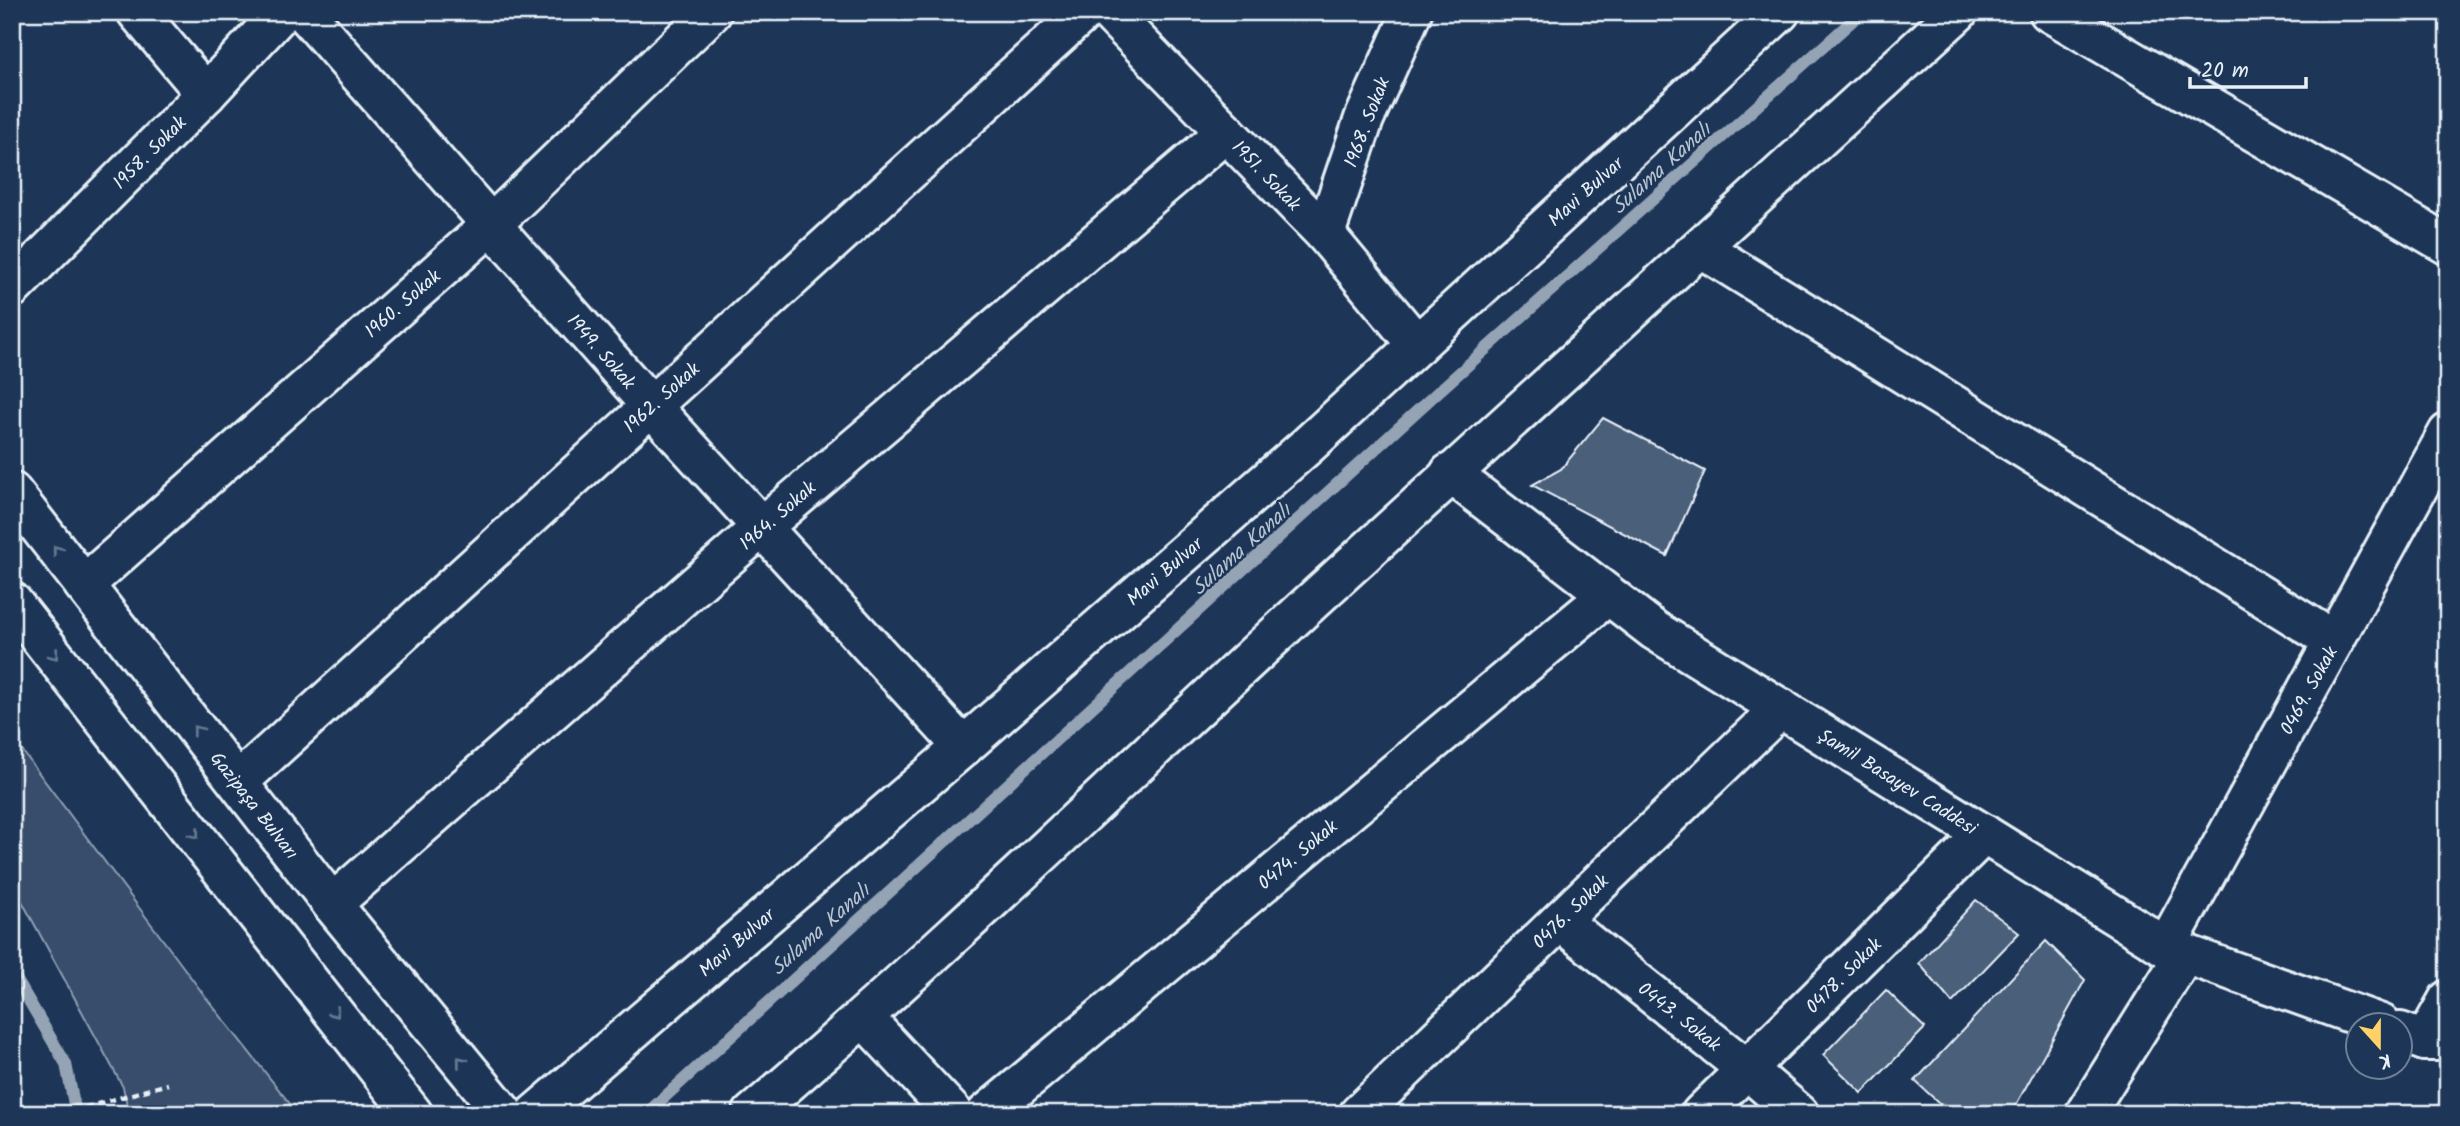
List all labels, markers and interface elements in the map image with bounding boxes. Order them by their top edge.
scale bar [2190,46,2306,90]
text: 20 m [2201,55,2249,88]
street label: 1968. Sokak [1337,73,1399,172]
street label: 1958. Sokak [106,109,194,197]
water label: Sulama Kanalı [1604,114,1721,223]
street label: 1951. Sokak [1224,134,1307,219]
street label: Mavi Bulvar [1542,149,1632,235]
street label: 1960. Sokak [358,263,448,346]
street label: 1949. Sokak [559,308,642,397]
street label: 1962. Sokak [617,356,708,441]
street label: 1964. Sokak [733,474,824,559]
water label: Sulama Kanalı [1184,495,1301,604]
street label: Mavi Bulvar [1120,530,1212,614]
one-way arrow [53,546,66,558]
street label: 0469. Sokak [2273,641,2347,741]
one-way arrow [46,648,59,660]
street label: Şamil Basayev Caddesi [1812,722,1984,845]
one-way arrow [192,725,205,738]
street label: Gazipaşa Bulvarı [202,746,305,867]
street label: 0474. Sokak [1252,813,1345,898]
one-way arrow [186,827,199,839]
street label: 0476. Sokak [1526,868,1617,957]
water label: Sulama Kanalı [763,875,880,984]
street label: Mavi Bulvar [692,901,784,985]
street label: 0478. Sokak [1799,931,1890,1022]
street label: 0443. Sokak [1631,975,1727,1060]
one-way arrow [326,1006,339,1018]
north arrow [2344,1010,2414,1080]
text: K [2374,1044,2395,1076]
one-way arrow [457,1056,469,1069]

